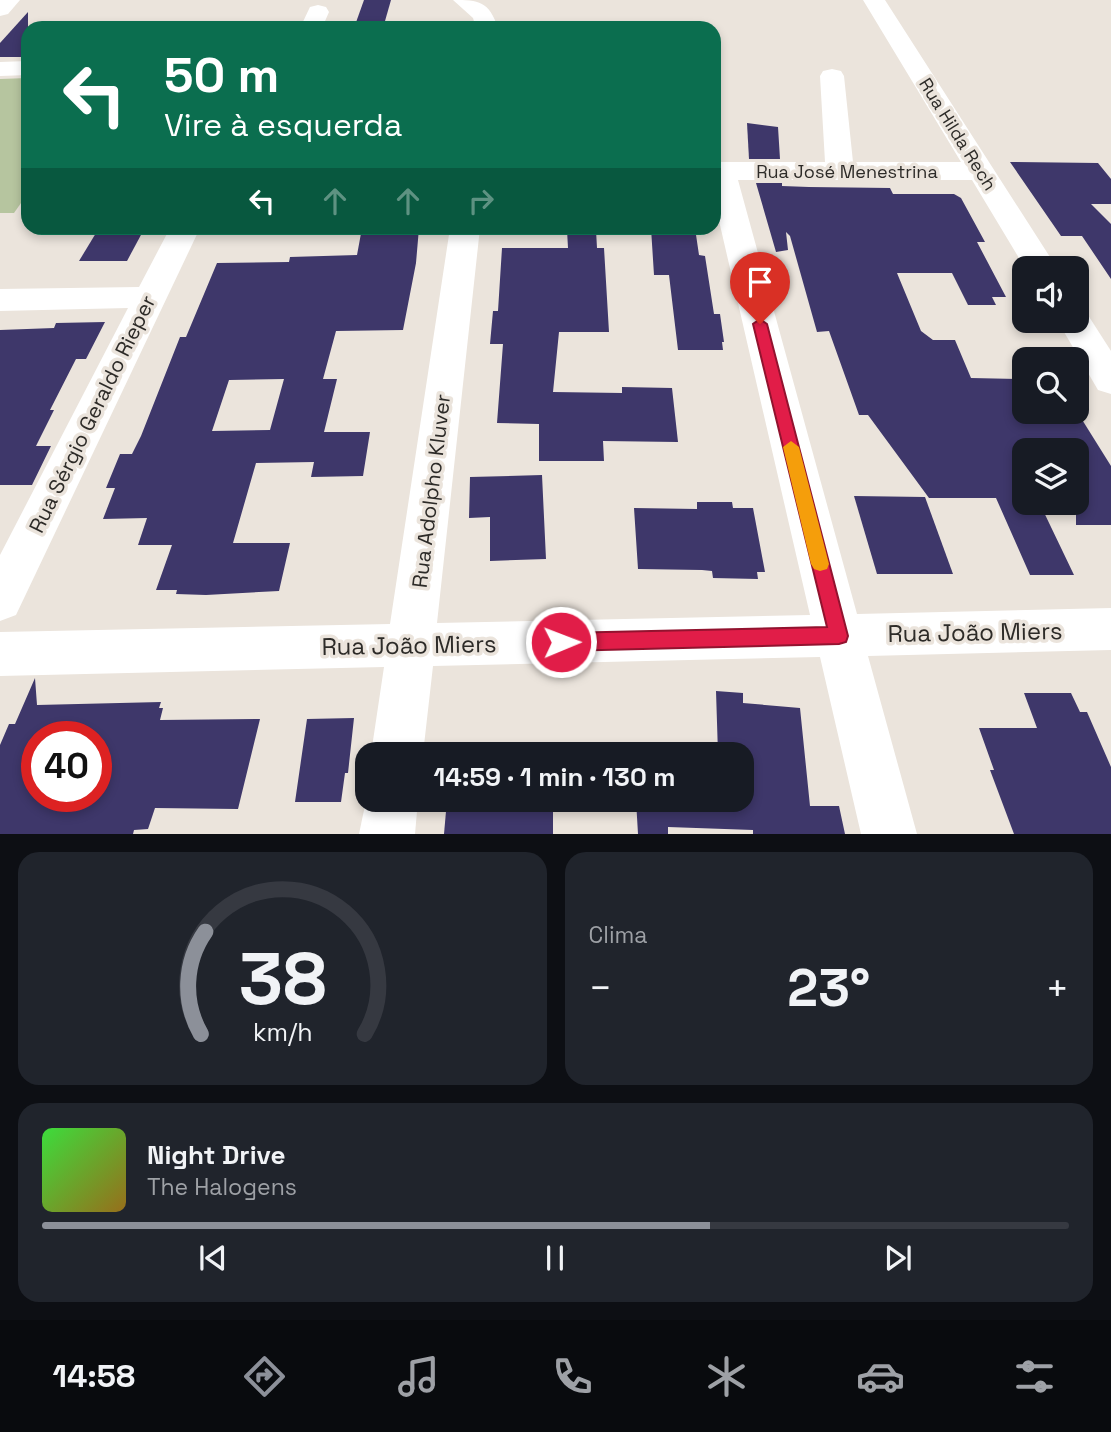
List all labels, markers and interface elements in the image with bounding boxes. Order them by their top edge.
text: 50 m [164,44,279,106]
icon: left [49,49,140,140]
street label: Rua Hilda Rech [914,73,1002,195]
text: Vire à esquerda [164,105,402,145]
street label: Rua José Menestrina [756,160,938,183]
icon: left [243,182,281,220]
icon: ahead [316,182,354,220]
icon: ahead [389,182,427,220]
icon: right [462,182,500,220]
pin [730,252,790,324]
map controls [1012,256,1089,515]
button: sound [1012,256,1089,333]
icon: arrive [741,263,779,301]
street label: Rua Sérgio Geraldo Rieper [23,291,161,537]
button: search [1012,347,1089,424]
street label: Rua Adolpho Kluver [406,393,456,589]
button: layers [1012,438,1089,515]
position arrow [524,605,598,679]
street label: Rua João Miers [887,615,1063,649]
street label: Rua João Miers [321,628,497,662]
speed limit sign: 40 [21,721,112,812]
text: 14:59 · 1 min · 130 m [433,760,676,794]
text: Clima [589,920,648,950]
text: 38 [238,933,326,1026]
text: 23° [787,955,870,1021]
text: − [589,964,612,1012]
text: + [1045,964,1069,1012]
text: km/h [252,1016,312,1048]
text: Night Drive [147,1138,285,1172]
text: The Halogens [147,1172,297,1202]
icon: previous [194,1239,232,1277]
icon: pause [536,1239,574,1277]
icon: next [879,1239,917,1277]
icon: directions [240,1352,289,1401]
icon: music [394,1352,443,1401]
icon: phone [548,1352,597,1401]
icon: climate [702,1352,751,1401]
icon: car [856,1352,905,1401]
icon: filters [1010,1352,1059,1401]
text: 14:58 [52,1356,135,1396]

